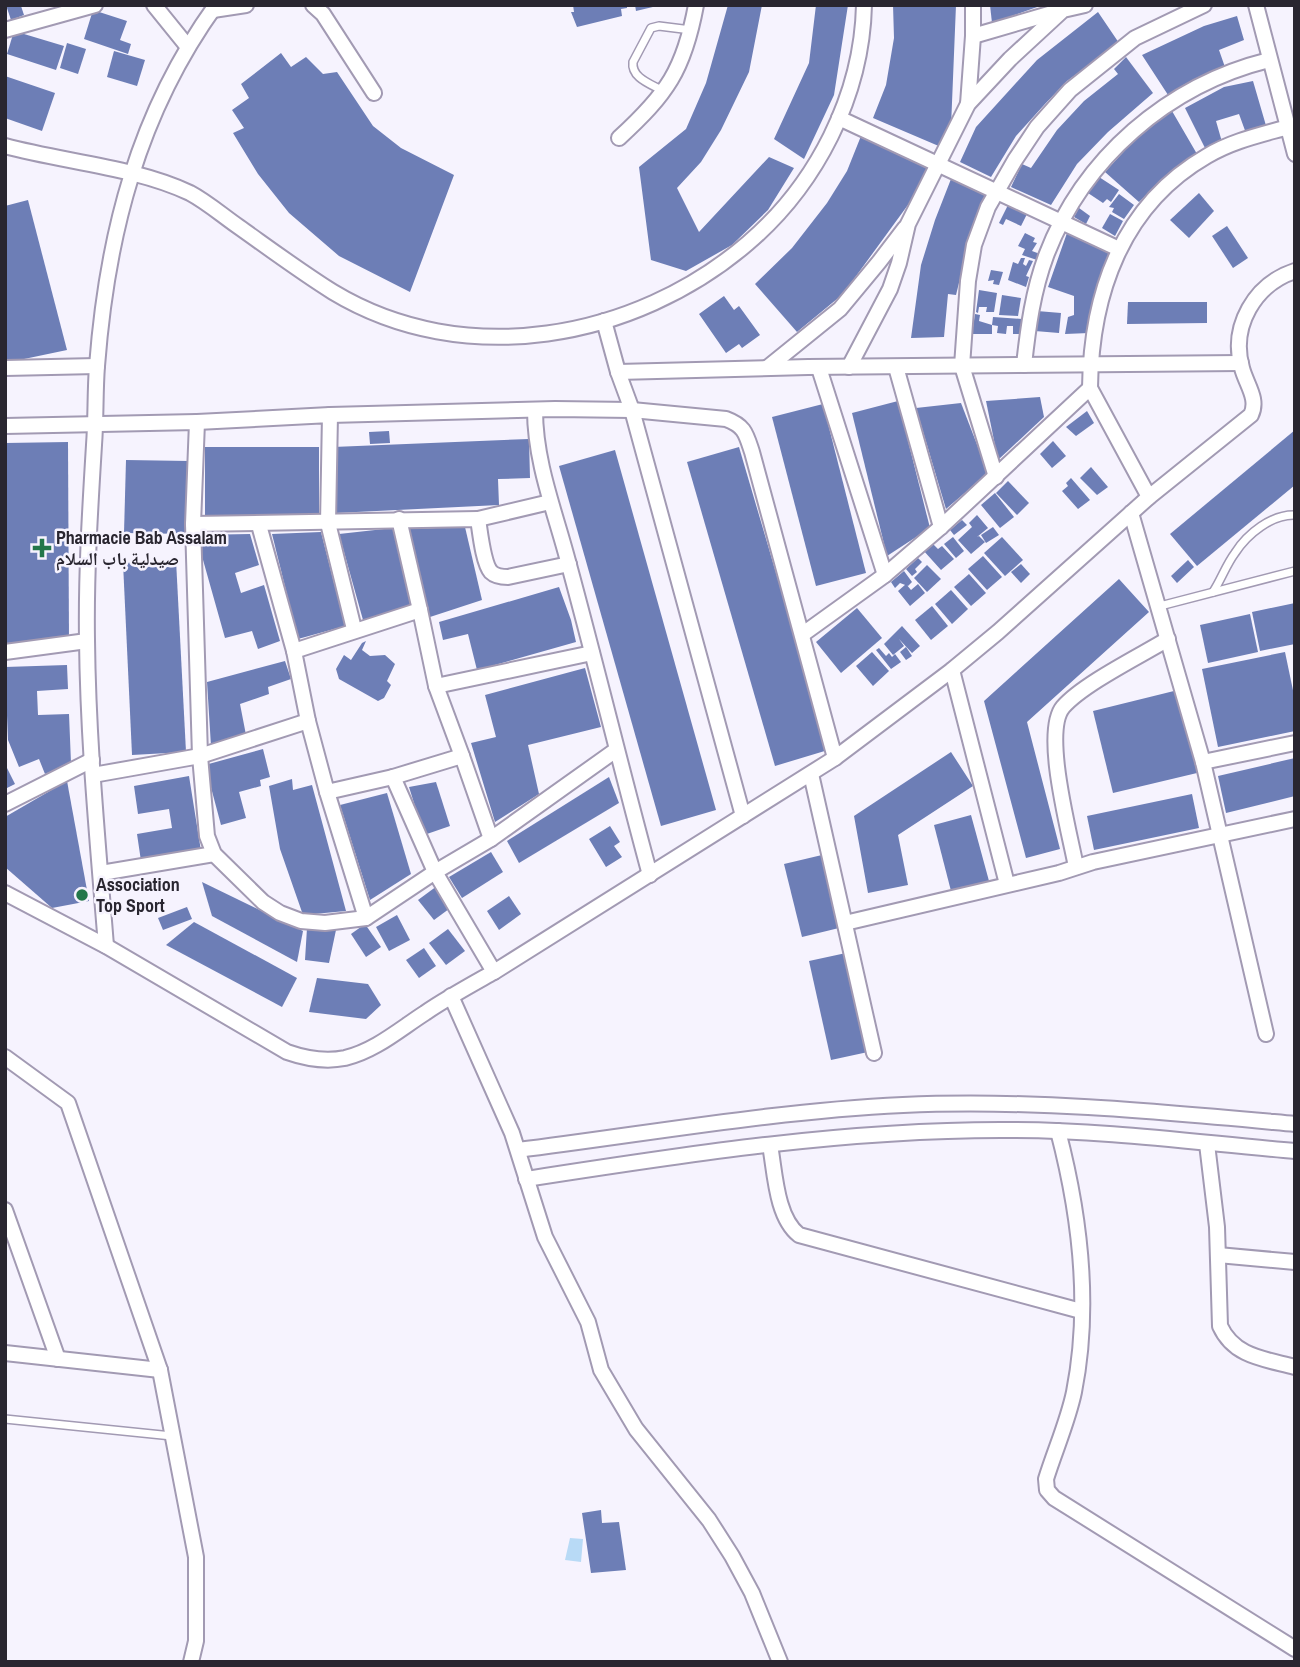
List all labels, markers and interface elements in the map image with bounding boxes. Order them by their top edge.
place label: Pharmacie Bab Assalam صيدلية باب السلام [56,525,227,571]
marker: Pharmacie Bab Assalam صيدلية باب السلام [34,540,50,556]
place label: Association Top Sport [96,872,180,918]
marker: Association Top Sport [74,887,90,903]

